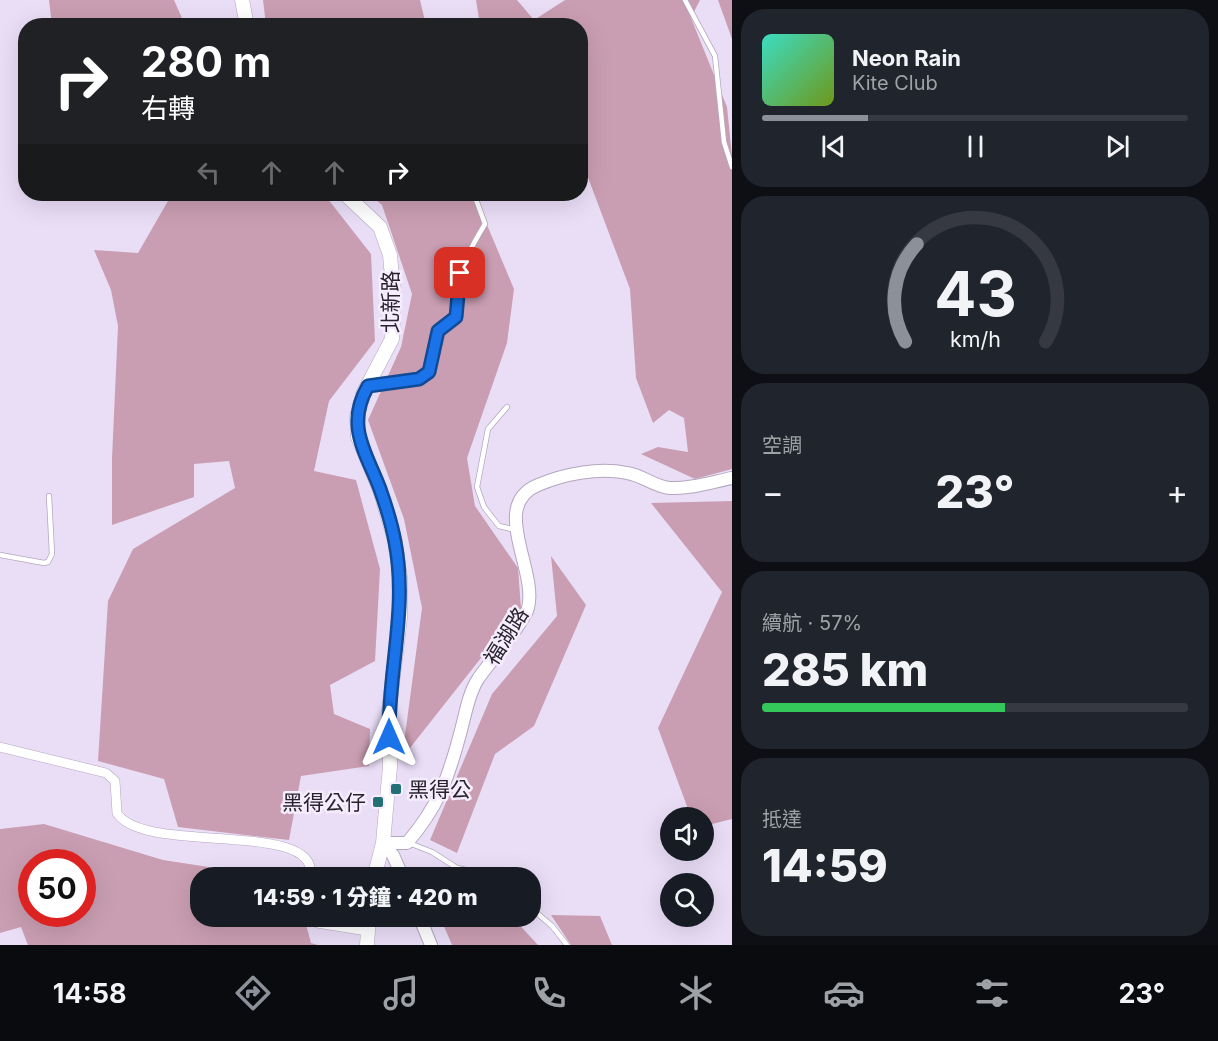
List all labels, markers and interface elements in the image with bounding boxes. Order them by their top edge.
text: 280 m [141,36,271,87]
icon: right [42,42,120,120]
text: Neon Rain [852,45,961,71]
text: Kite Club [852,71,938,95]
text: 右轉 [141,92,195,125]
icon: previous [817,130,850,163]
icon: pause [959,130,992,163]
icon: next [1101,130,1134,163]
icon: left [192,156,225,189]
icon: ahead [255,156,288,189]
icon: ahead [318,156,351,189]
icon: right [381,156,414,189]
pin [434,247,485,298]
icon: arrive [443,256,476,289]
text: 43 [934,256,1016,331]
street label: 北新路 [378,271,403,334]
text: km/h [950,327,1000,353]
text: 空調 [762,433,802,457]
text: 23° [936,464,1014,519]
text: − [762,472,784,512]
text: + [1166,472,1188,512]
street label: 福湖路 [479,603,533,669]
text: 續航 · 57% [762,611,862,635]
text: 285 km [762,642,928,697]
position arrow [357,705,421,769]
place label: 黑得公 [408,777,471,802]
marker: 黑得公 [389,782,403,796]
place label: 黑得公仔 [282,790,366,815]
marker: 黑得公仔 [371,795,385,809]
map controls [660,807,714,927]
button: sound [660,807,714,861]
text: 抵達 [762,807,802,831]
text: 14:59 [762,838,888,893]
speed limit sign: 50 [18,849,96,927]
button: search [660,873,714,927]
text: 14:59 · 1 分鐘 · 420 m [253,884,478,910]
icon: directions [232,972,274,1014]
icon: music [380,972,422,1014]
icon: phone [528,972,570,1014]
icon: climate [675,972,717,1014]
icon: car [823,972,865,1014]
icon: filters [971,972,1013,1014]
text: 14:58 [53,977,127,1010]
text: 23° [1118,977,1165,1010]

